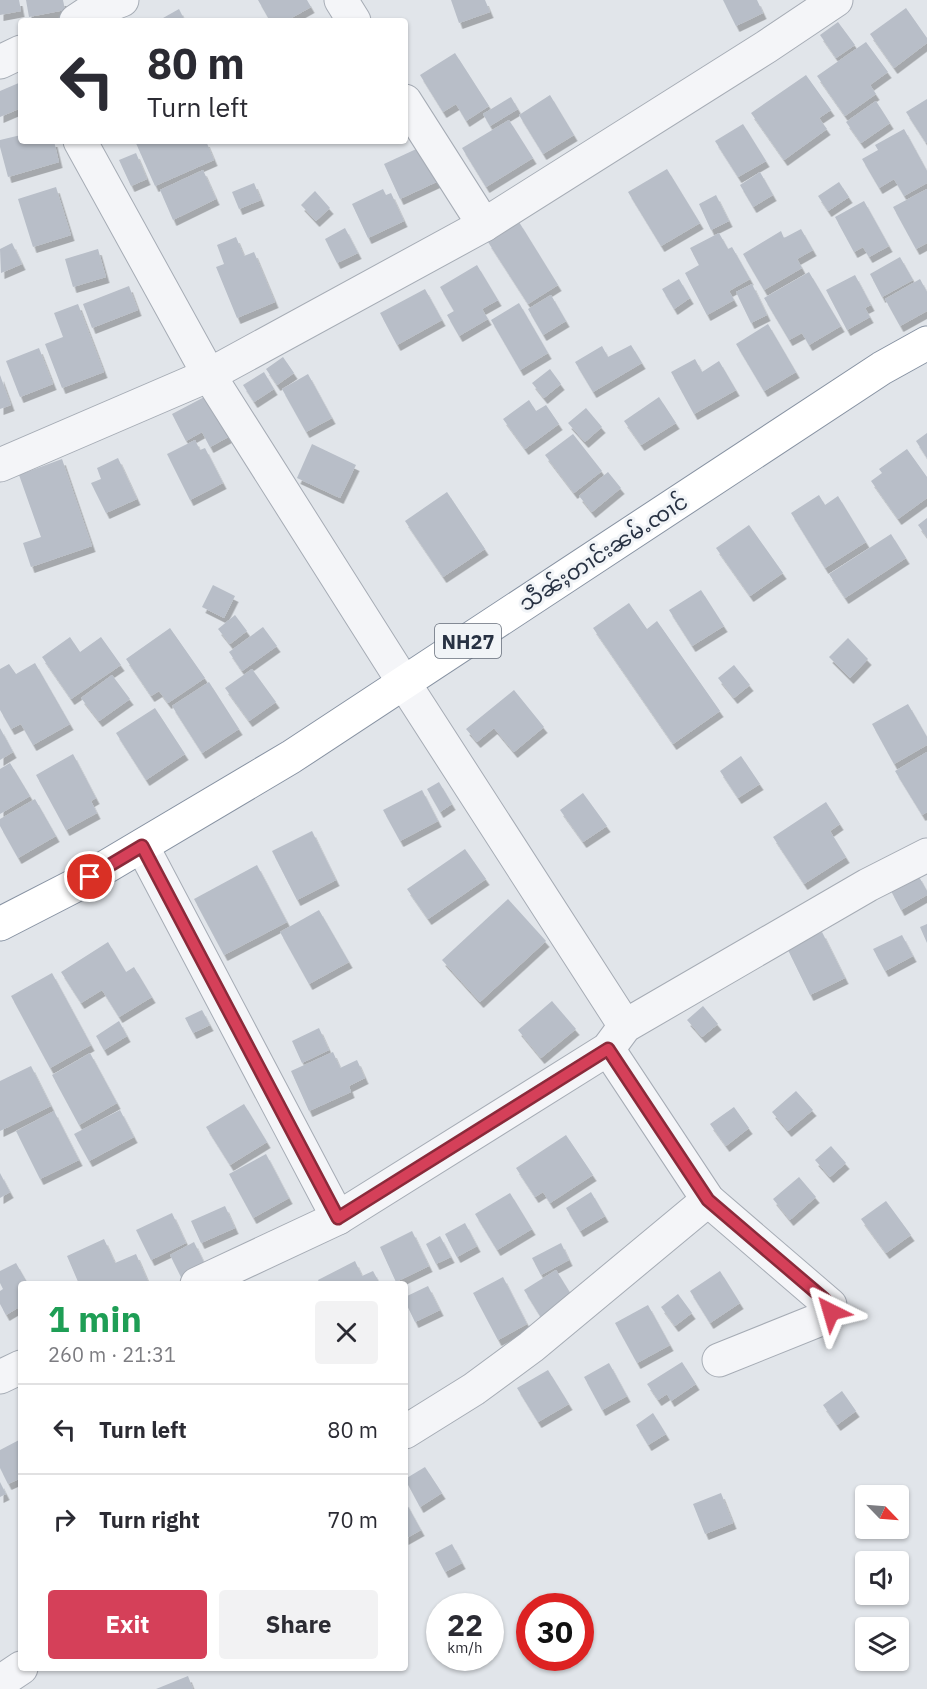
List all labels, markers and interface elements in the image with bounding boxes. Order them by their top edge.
text: 80 m [147,36,245,91]
icon: left [48,42,126,120]
text: Turn left [147,89,248,124]
street label: သဵၼ်ႈတၢင်းၼမ်ႉၸၢင် [513,486,693,617]
road number: NH27 [435,624,501,658]
pin [64,851,115,902]
icon: arrive [73,860,106,893]
position arrow [799,1280,863,1344]
text: 1 min [48,1295,142,1342]
button: close [315,1301,378,1364]
text: 260 m · 21:31 [48,1341,176,1368]
icon: left [48,1413,81,1446]
text: Turn left [99,1415,187,1444]
text: 80 m [327,1415,378,1444]
north arrow [855,1485,909,1539]
map controls [855,1485,909,1671]
icon: right [48,1503,81,1536]
text: Turn right [99,1505,200,1534]
text: 70 m [327,1505,378,1534]
button: sound [855,1551,909,1605]
button: Exit [48,1590,207,1659]
button: Share [219,1590,378,1659]
speed limit sign: 30 [516,1593,594,1671]
text: 22 [447,1605,483,1644]
button: layers [855,1617,909,1671]
text: km/h [447,1638,483,1657]

